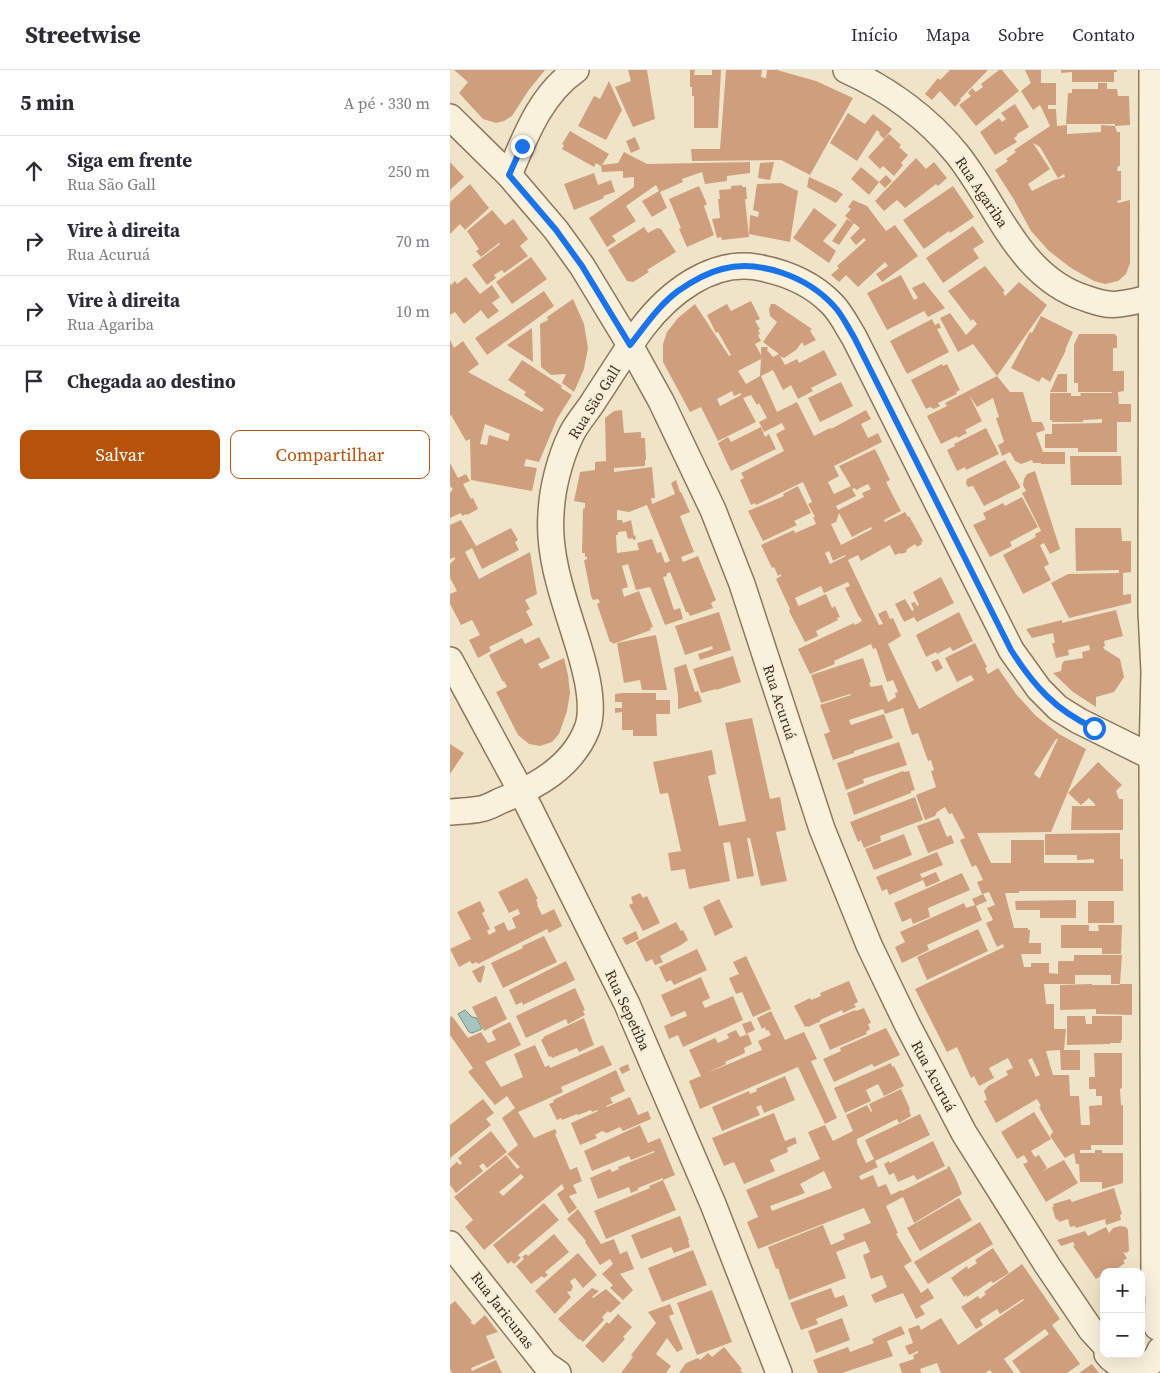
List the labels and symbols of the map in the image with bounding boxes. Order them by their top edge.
route end [511,135,534,158]
street label: Rua Agariba [950,152,1014,232]
street label: Rua São Gall [563,361,625,443]
street label: Rua Acuruá [758,662,802,743]
route start [1083,717,1106,740]
street label: Rua Sepetiba [600,966,656,1054]
street label: Rua Acuruá [906,1037,962,1116]
street label: Rua Jaricunas [466,1267,540,1353]

